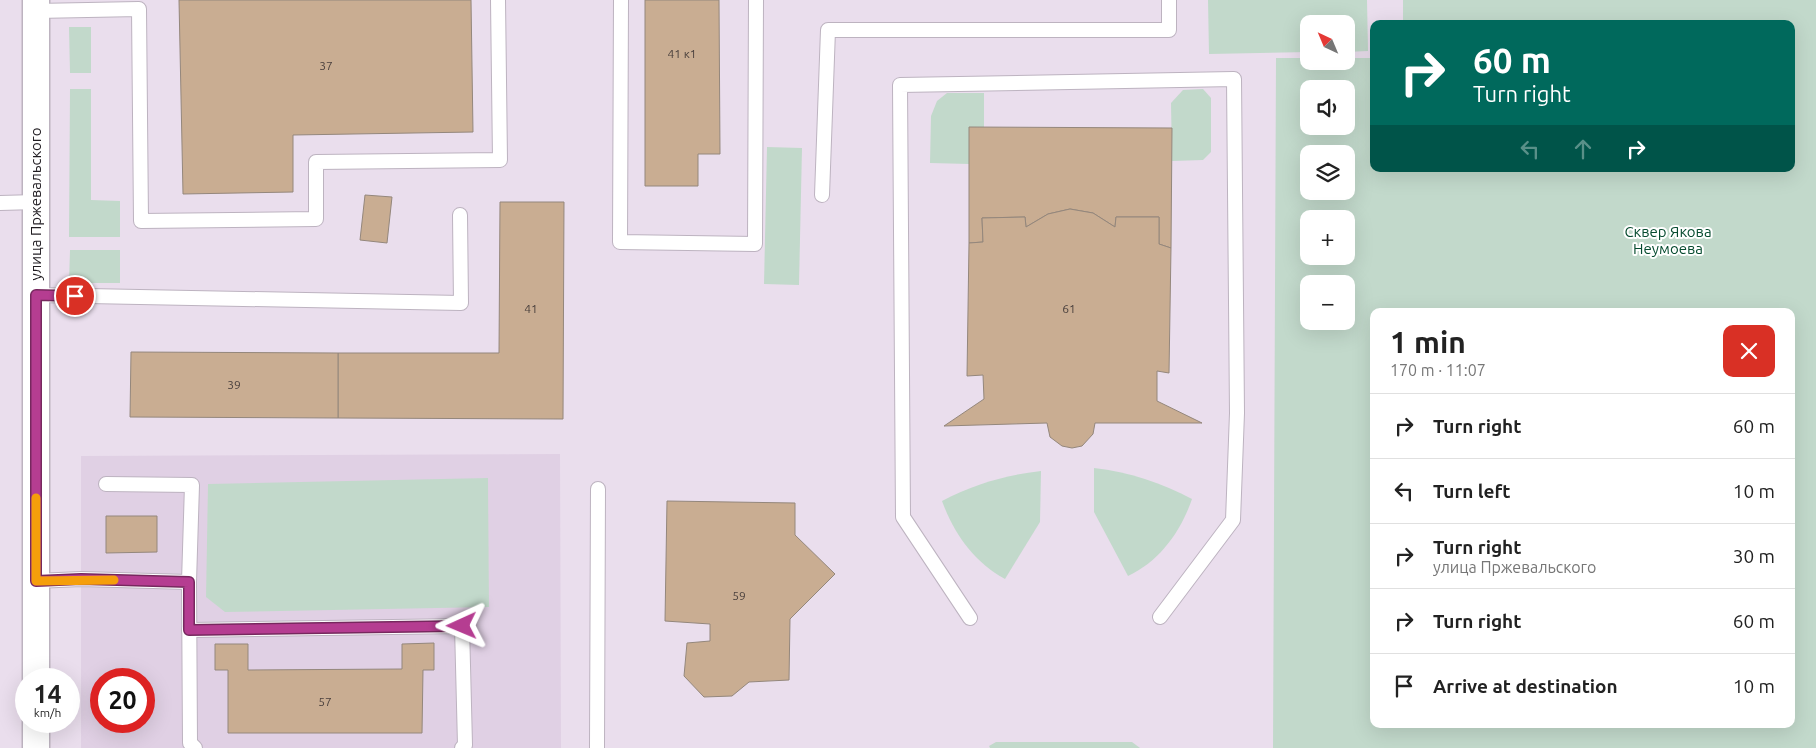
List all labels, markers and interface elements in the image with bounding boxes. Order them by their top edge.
north arrow [1300,15,1355,70]
map controls [1300,15,1355,330]
icon: right [1390,40,1455,105]
text: 60 m [1473,40,1551,80]
house number: 41 к1 [667,47,697,60]
house number: 37 [319,59,333,72]
button: sound [1300,80,1355,135]
text: Turn right [1473,81,1571,106]
street label: улица Пржевальского [27,127,44,281]
icon: left [1516,135,1544,163]
icon: ahead [1569,135,1597,163]
icon: right [1622,135,1650,163]
button: layers [1300,145,1355,200]
button: + [1300,210,1355,265]
park label: Сквер Якова Неумоева [1624,223,1712,257]
pin [54,275,96,317]
button: − [1300,275,1355,330]
icon: arrive [61,282,89,310]
house number: 41 [524,302,538,315]
house number: 61 [1062,302,1076,315]
text: 1 min [1390,325,1466,359]
button: close [1723,325,1775,377]
text: 170 m · 11:07 [1390,361,1486,379]
house number: 39 [227,378,241,391]
icon: right [1390,412,1418,440]
text: Turn right [1433,415,1521,437]
text: 60 m [1733,415,1775,437]
icon: left [1390,477,1418,505]
text: Turn left [1433,480,1511,502]
text: 10 m [1733,480,1775,502]
text: Turn right [1433,536,1521,558]
icon: right [1390,542,1418,570]
text: 30 m [1733,545,1775,567]
text: улица Пржевальского [1433,558,1596,576]
house number: 59 [732,589,746,602]
position arrow [435,599,487,651]
icon: right [1390,607,1418,635]
text: Turn right [1433,610,1521,632]
text: 60 m [1733,610,1775,632]
speed limit sign: 20 [90,668,155,733]
icon: arrive [1390,672,1418,700]
text: Arrive at destination [1433,675,1618,697]
text: 10 m [1733,675,1775,697]
text: 14 [33,680,62,708]
house number: 57 [318,695,332,708]
text: km/h [34,706,61,719]

